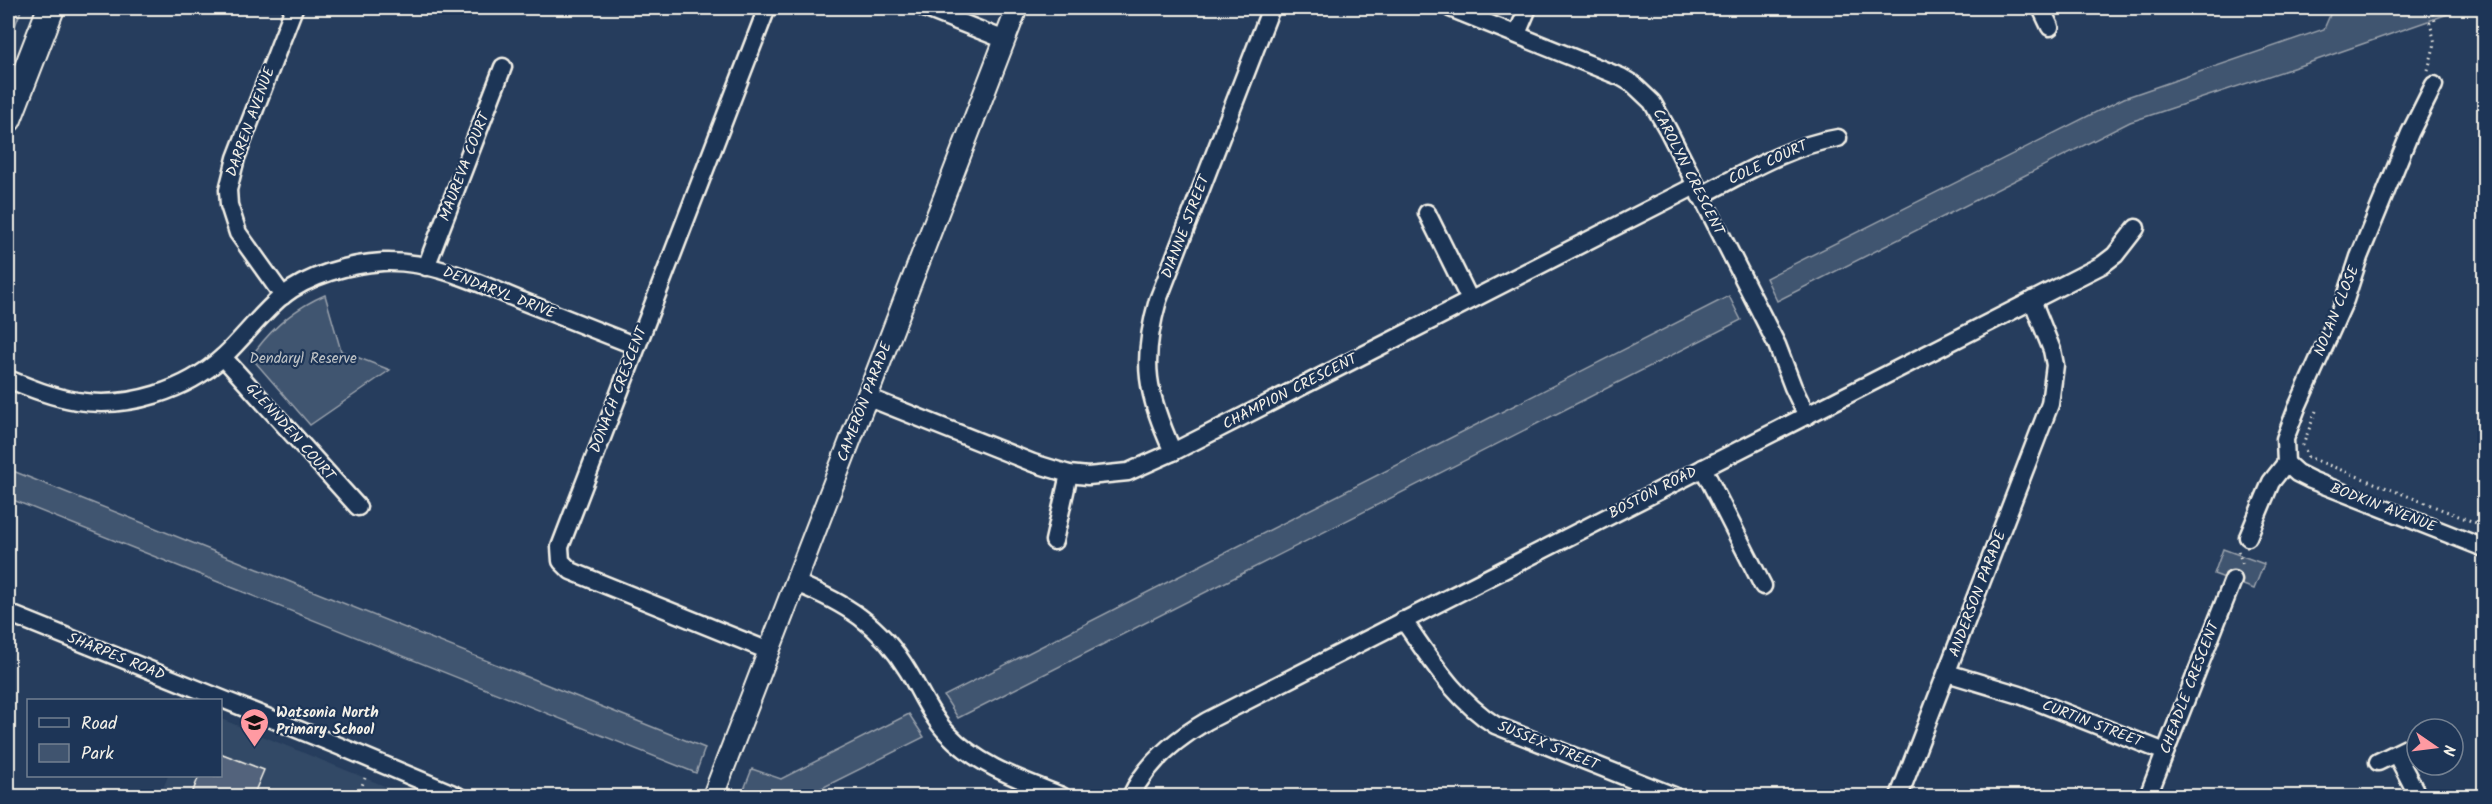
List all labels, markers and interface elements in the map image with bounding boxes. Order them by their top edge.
street label: DARREN AVENUE [220,63,282,180]
street label: CAROLYN CRESCENT [1646,104,1731,241]
street label: MAUREVA COURT [433,107,497,225]
street label: COLE COURT [1724,133,1813,192]
street label: DIANNE STREET [1155,170,1217,282]
street label: DENDARYL DRIVE [439,261,560,326]
street label: NOLAN CLOSE [2308,261,2367,360]
street label: DONACH CRESCENT [584,321,655,457]
street label: CAMERON PARADE [831,338,899,465]
park label: Dendaryl Reserve [249,347,357,371]
street label: CHAMPION CRESCENT [1218,347,1363,436]
street label: GLENNDEN COURT [239,378,342,488]
street label: BOSTON ROAD [1604,460,1702,526]
street label: BODKIN AVENUE [2326,477,2441,540]
street label: ANDERSON PARADE [1943,526,2014,661]
street label: CHEADLE CRESCENT [2154,617,2227,758]
street label: SHARPES ROAD [64,626,169,688]
street label: CURTIN STREET [2038,694,2148,755]
legend [27,699,222,777]
place label: Watsonia North Primary School [276,701,379,742]
school or university icon: Watsonia North Primary School [239,706,271,748]
text: Road [81,710,118,739]
street label: SUSSEX STREET [1494,715,1604,778]
north arrow [2405,717,2465,777]
text: Park [81,740,114,769]
text: N [2435,742,2461,758]

